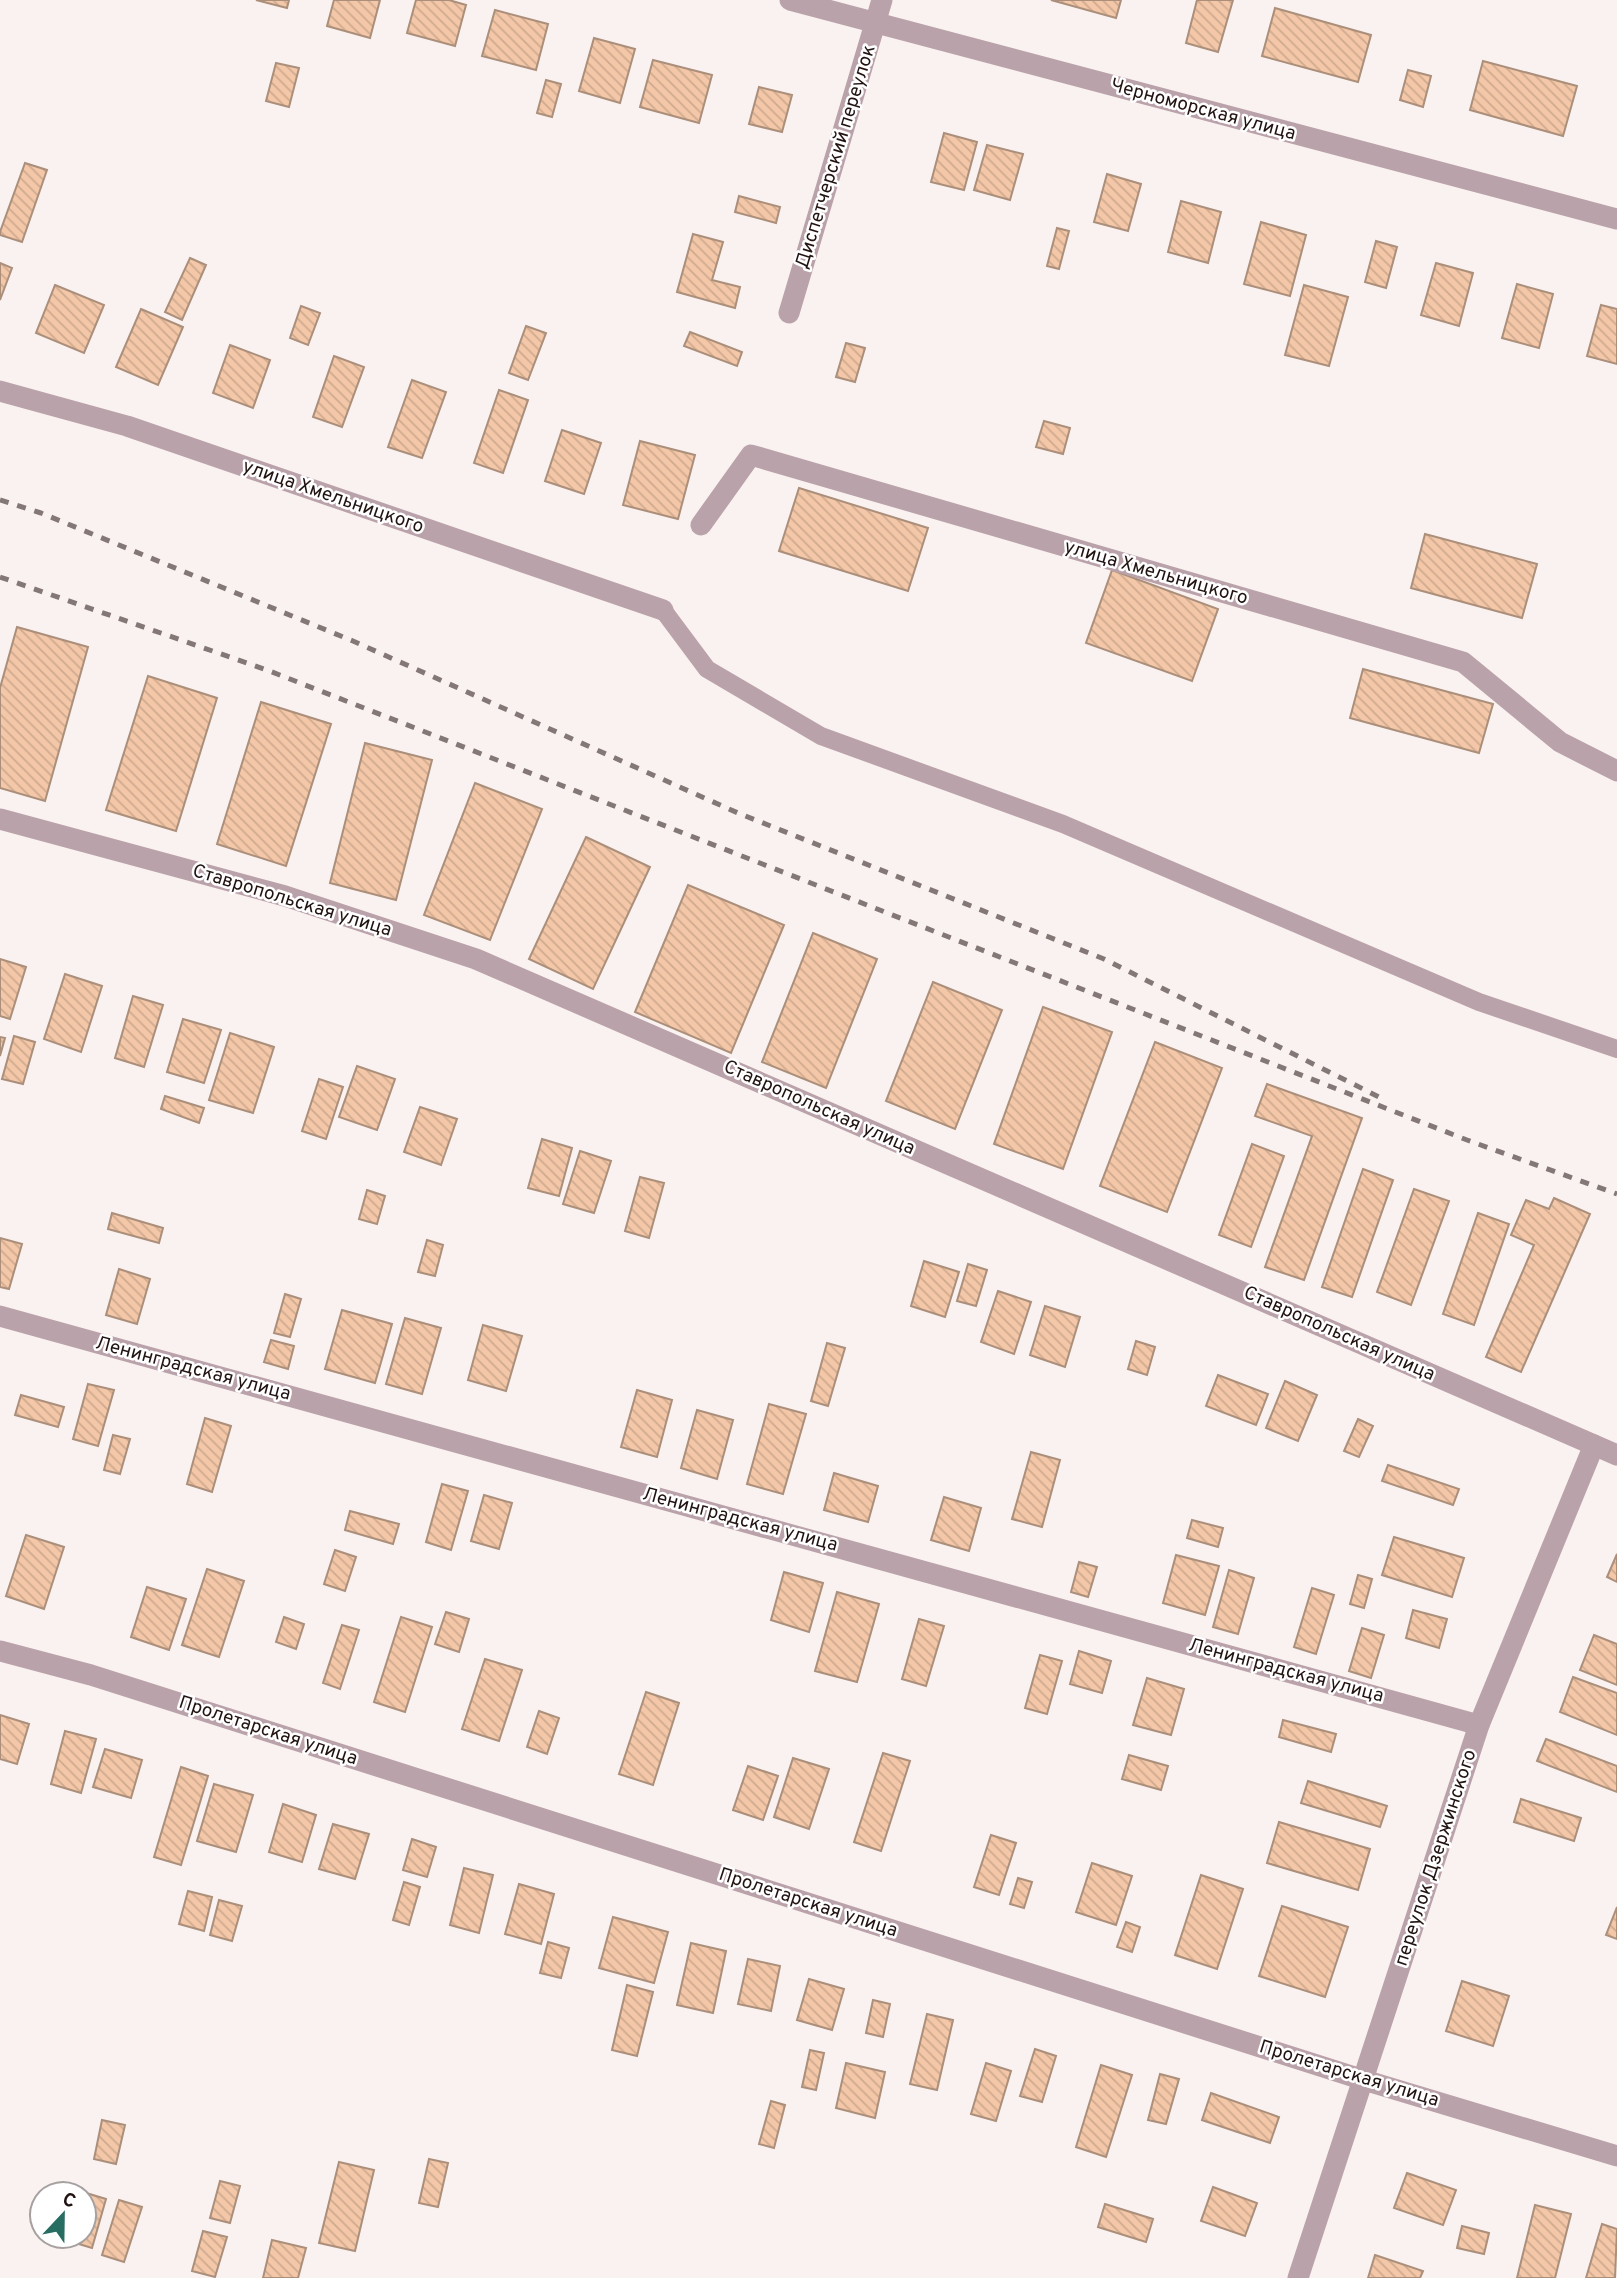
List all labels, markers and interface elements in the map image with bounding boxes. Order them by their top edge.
street label: Диспетчерский переулок [790,42,882,272]
street label: Черноморская улица [1108,74,1298,146]
street label: улица Хмельницкого [239,455,427,539]
street label: улица Хмельницкого [1061,535,1251,611]
street label: Ставропольская улица [190,859,394,943]
street label: Ставропольская улица [720,1055,918,1161]
street label: Ставропольская улица [1240,1281,1438,1387]
street label: Ленинградская улица [93,1331,293,1407]
street label: Ленинградская улица [640,1482,840,1558]
street label: Ленинградская улица [1186,1633,1386,1709]
street label: Пролетарская улица [176,1691,360,1771]
street label: переулок Дзержинского [1390,1747,1482,1969]
street label: Пролетарская улица [716,1863,900,1943]
street label: Пролетарская улица [1256,2035,1442,2113]
north arrow [28,2180,98,2250]
text: С [58,2188,79,2214]

